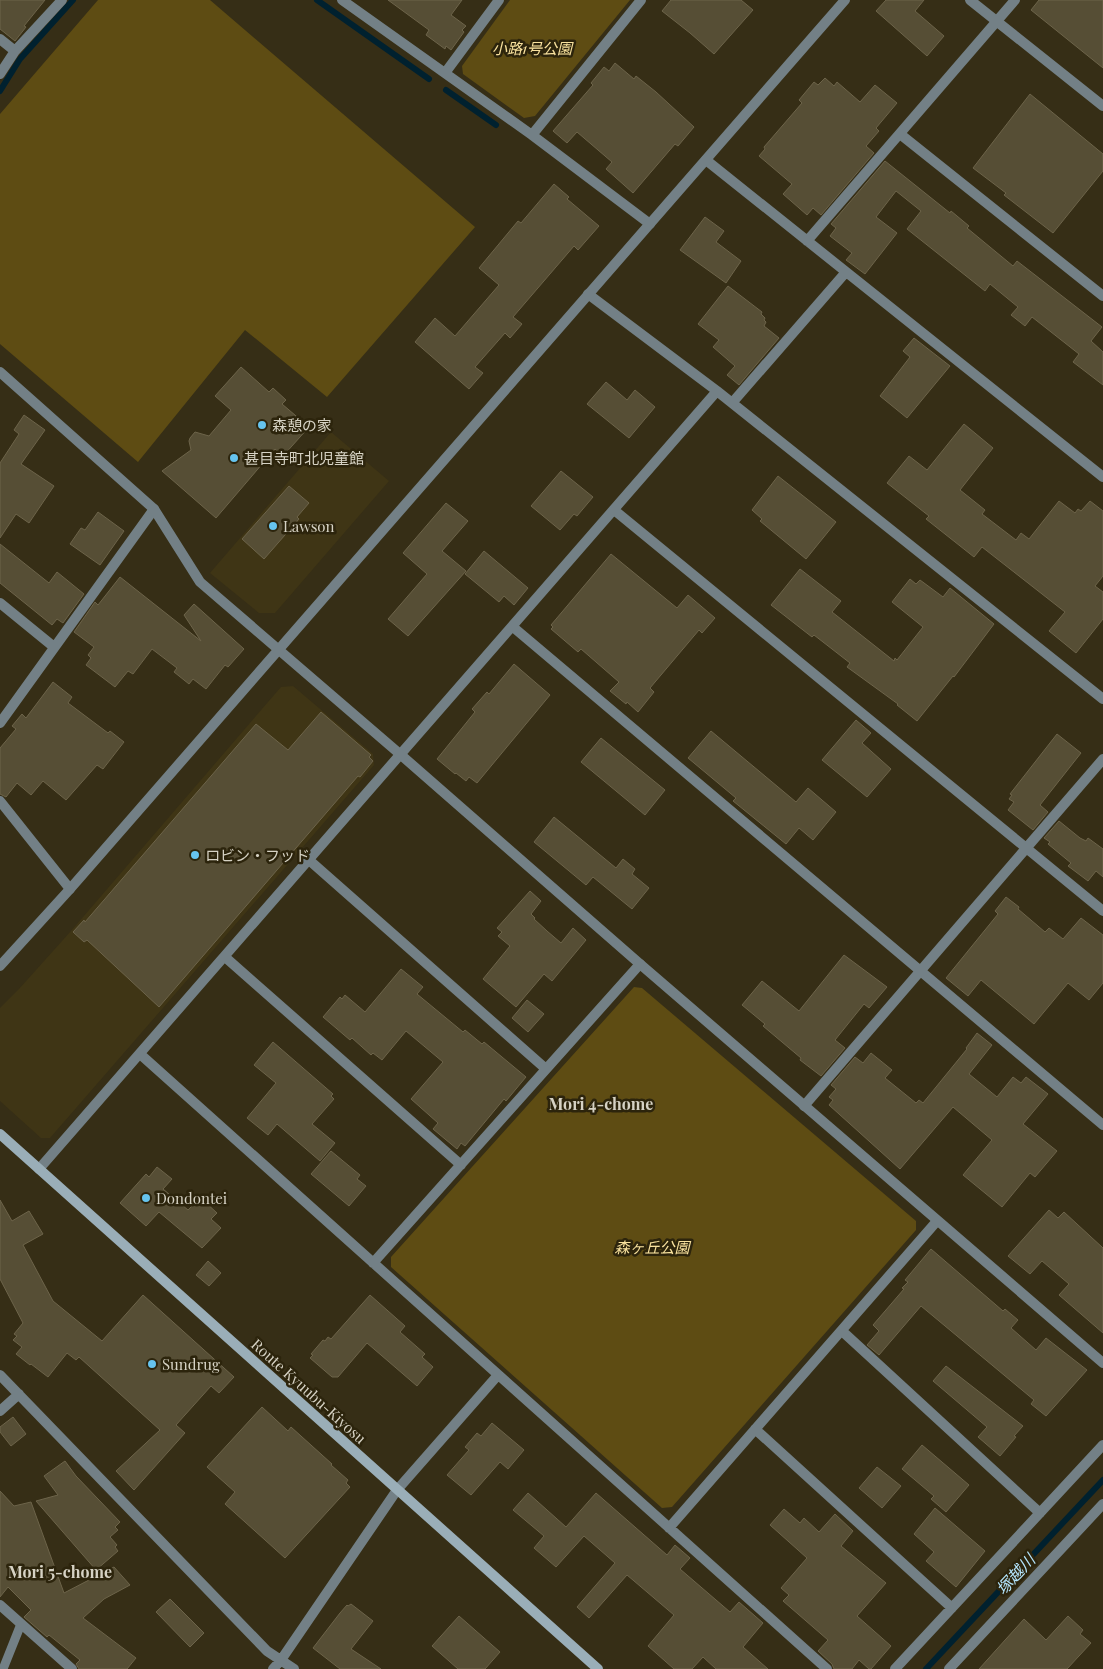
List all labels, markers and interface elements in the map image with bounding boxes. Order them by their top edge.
park label: 小路1号公園 [492,38,574,58]
place label: 森憩の家 [272,415,332,435]
marker: 森憩の家 [256,419,268,431]
place label: 甚目寺町北児童館 [244,448,364,468]
marker: 甚目寺町北児童館 [228,452,240,464]
place label: Lawson [283,516,335,536]
marker: Lawson [267,520,279,532]
place label: ロビン・フッド [205,845,310,865]
marker: ロビン・フッド [189,849,201,861]
district label: Mori 4-chome [549,1093,653,1114]
place label: Dondontei [156,1188,228,1208]
marker: Dondontei [140,1192,152,1204]
park label: 森ヶ丘公園 [614,1237,691,1257]
street label: Route Kyuubu-Kiyosu [247,1334,371,1448]
place label: Sundrug [162,1354,220,1374]
marker: Sundrug [146,1358,158,1370]
water label: 塚越川 [991,1548,1040,1599]
district label: Mori 5-chome [8,1561,112,1582]

